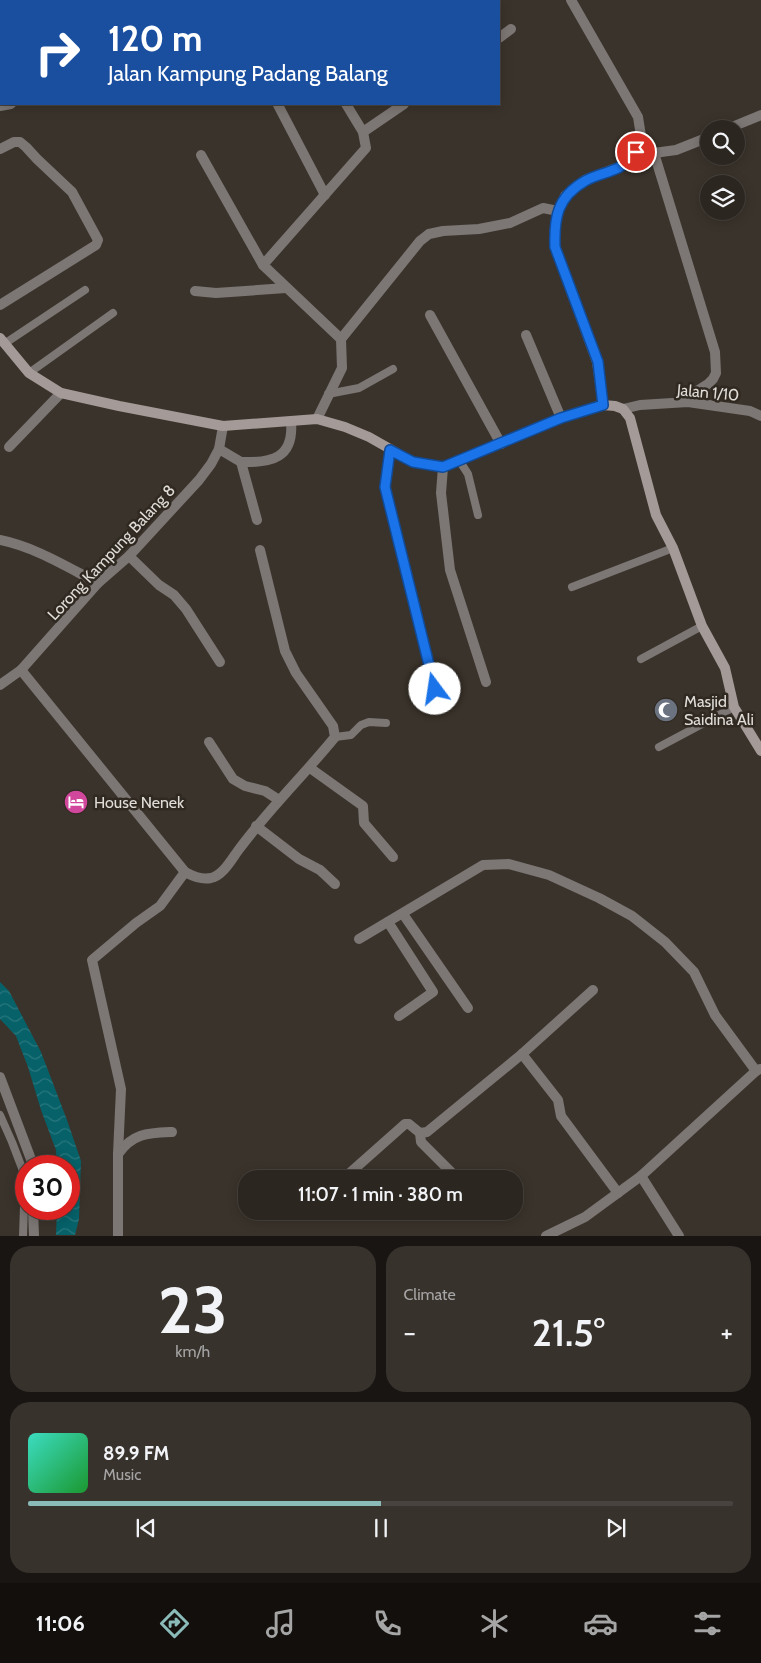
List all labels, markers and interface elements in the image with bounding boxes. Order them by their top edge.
text: 120 m [108,17,202,60]
icon: right [25,20,90,85]
text: Jalan Kampung Padang Balang [108,60,388,87]
map controls [700,120,745,220]
button: search [700,120,745,165]
pin [615,131,657,173]
icon: arrive [622,138,650,166]
button: layers [700,175,745,220]
street label: Jalan 1/10 [675,380,740,405]
street label: Lorong Kampung Balang 8 [44,481,179,624]
position arrow [408,662,460,714]
place label: Masjid Saidina Ali [684,692,754,729]
mosque icon: Masjid Saidina Ali [653,697,679,723]
hotel icon: House Nenek [63,789,89,815]
place label: House Nenek [94,793,185,812]
speed limit sign: 30 [15,1155,80,1220]
text: 11:07 · 1 min · 380 m [298,1183,463,1206]
text: 23 [158,1270,227,1349]
text: Climate [404,1285,456,1304]
text: 21.5° [532,1309,605,1356]
text: − [404,1315,416,1349]
text: + [721,1315,733,1349]
text: km/h [175,1342,210,1361]
text: 89.9 FM [103,1442,169,1465]
text: Music [103,1465,141,1484]
icon: previous [132,1514,160,1542]
icon: pause [367,1514,395,1542]
icon: next [602,1514,630,1542]
icon: directions [157,1606,192,1641]
icon: music [263,1606,298,1641]
icon: phone [370,1606,405,1641]
icon: climate [477,1606,512,1641]
icon: car [583,1606,618,1641]
icon: filters [690,1606,725,1641]
text: 11:06 [36,1610,85,1637]

